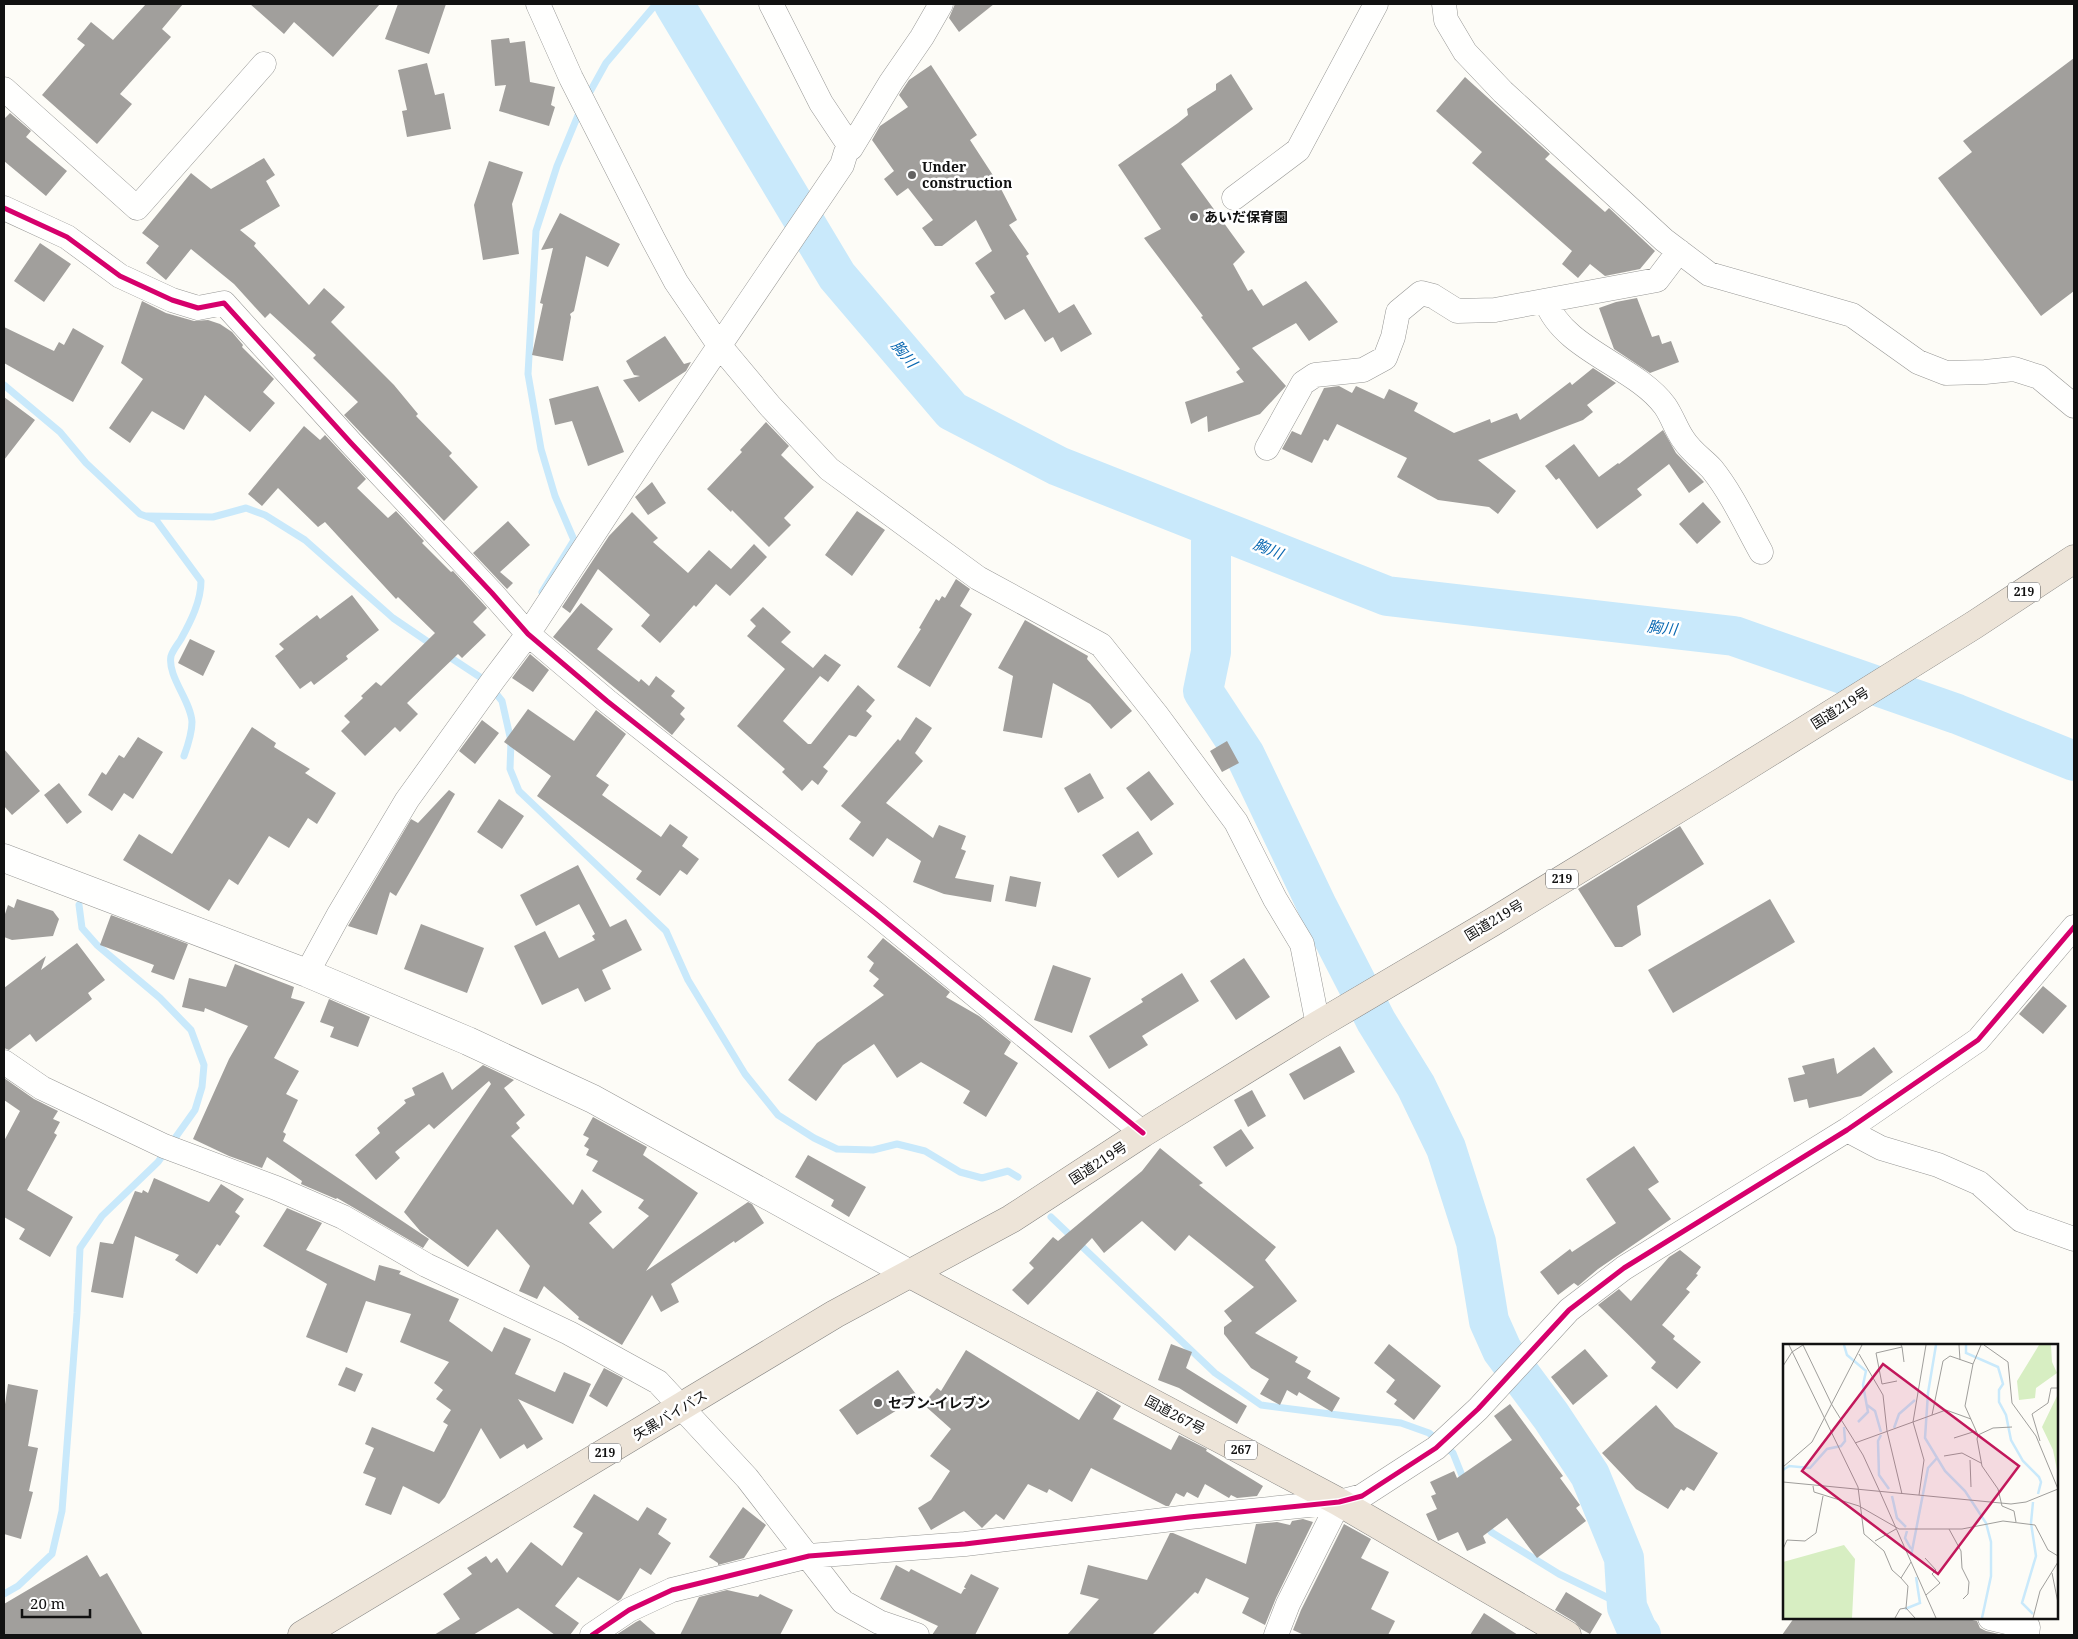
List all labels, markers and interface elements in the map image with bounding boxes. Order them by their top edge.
place label: Under construction [922,157,1012,192]
marker: Under construction [906,169,918,181]
place label: あいだ保育園 [1204,207,1288,226]
marker: あいだ保育園 [1188,211,1200,223]
water label: 胸川 [887,335,923,373]
water label: 胸川 [1251,533,1288,564]
road number: 219 [2008,582,2040,602]
water label: 胸川 [1646,615,1680,639]
street label: 国道219号 [1807,682,1873,733]
road number: 219 [1546,870,1578,889]
street label: 国道219号 [1461,895,1527,945]
street label: 国道219号 [1065,1137,1130,1188]
inset map [1783,1344,2058,1619]
street label: 矢黒バイパス [629,1385,711,1444]
street label: 国道267号 [1142,1391,1209,1438]
place label: セブン-イレブン [888,1393,990,1412]
marker: セブン-イレブン [872,1397,884,1409]
road number: 267 [1225,1440,1257,1460]
road number: 219 [589,1444,621,1462]
scale bar [22,1586,90,1618]
text: 20 m [30,1593,65,1613]

